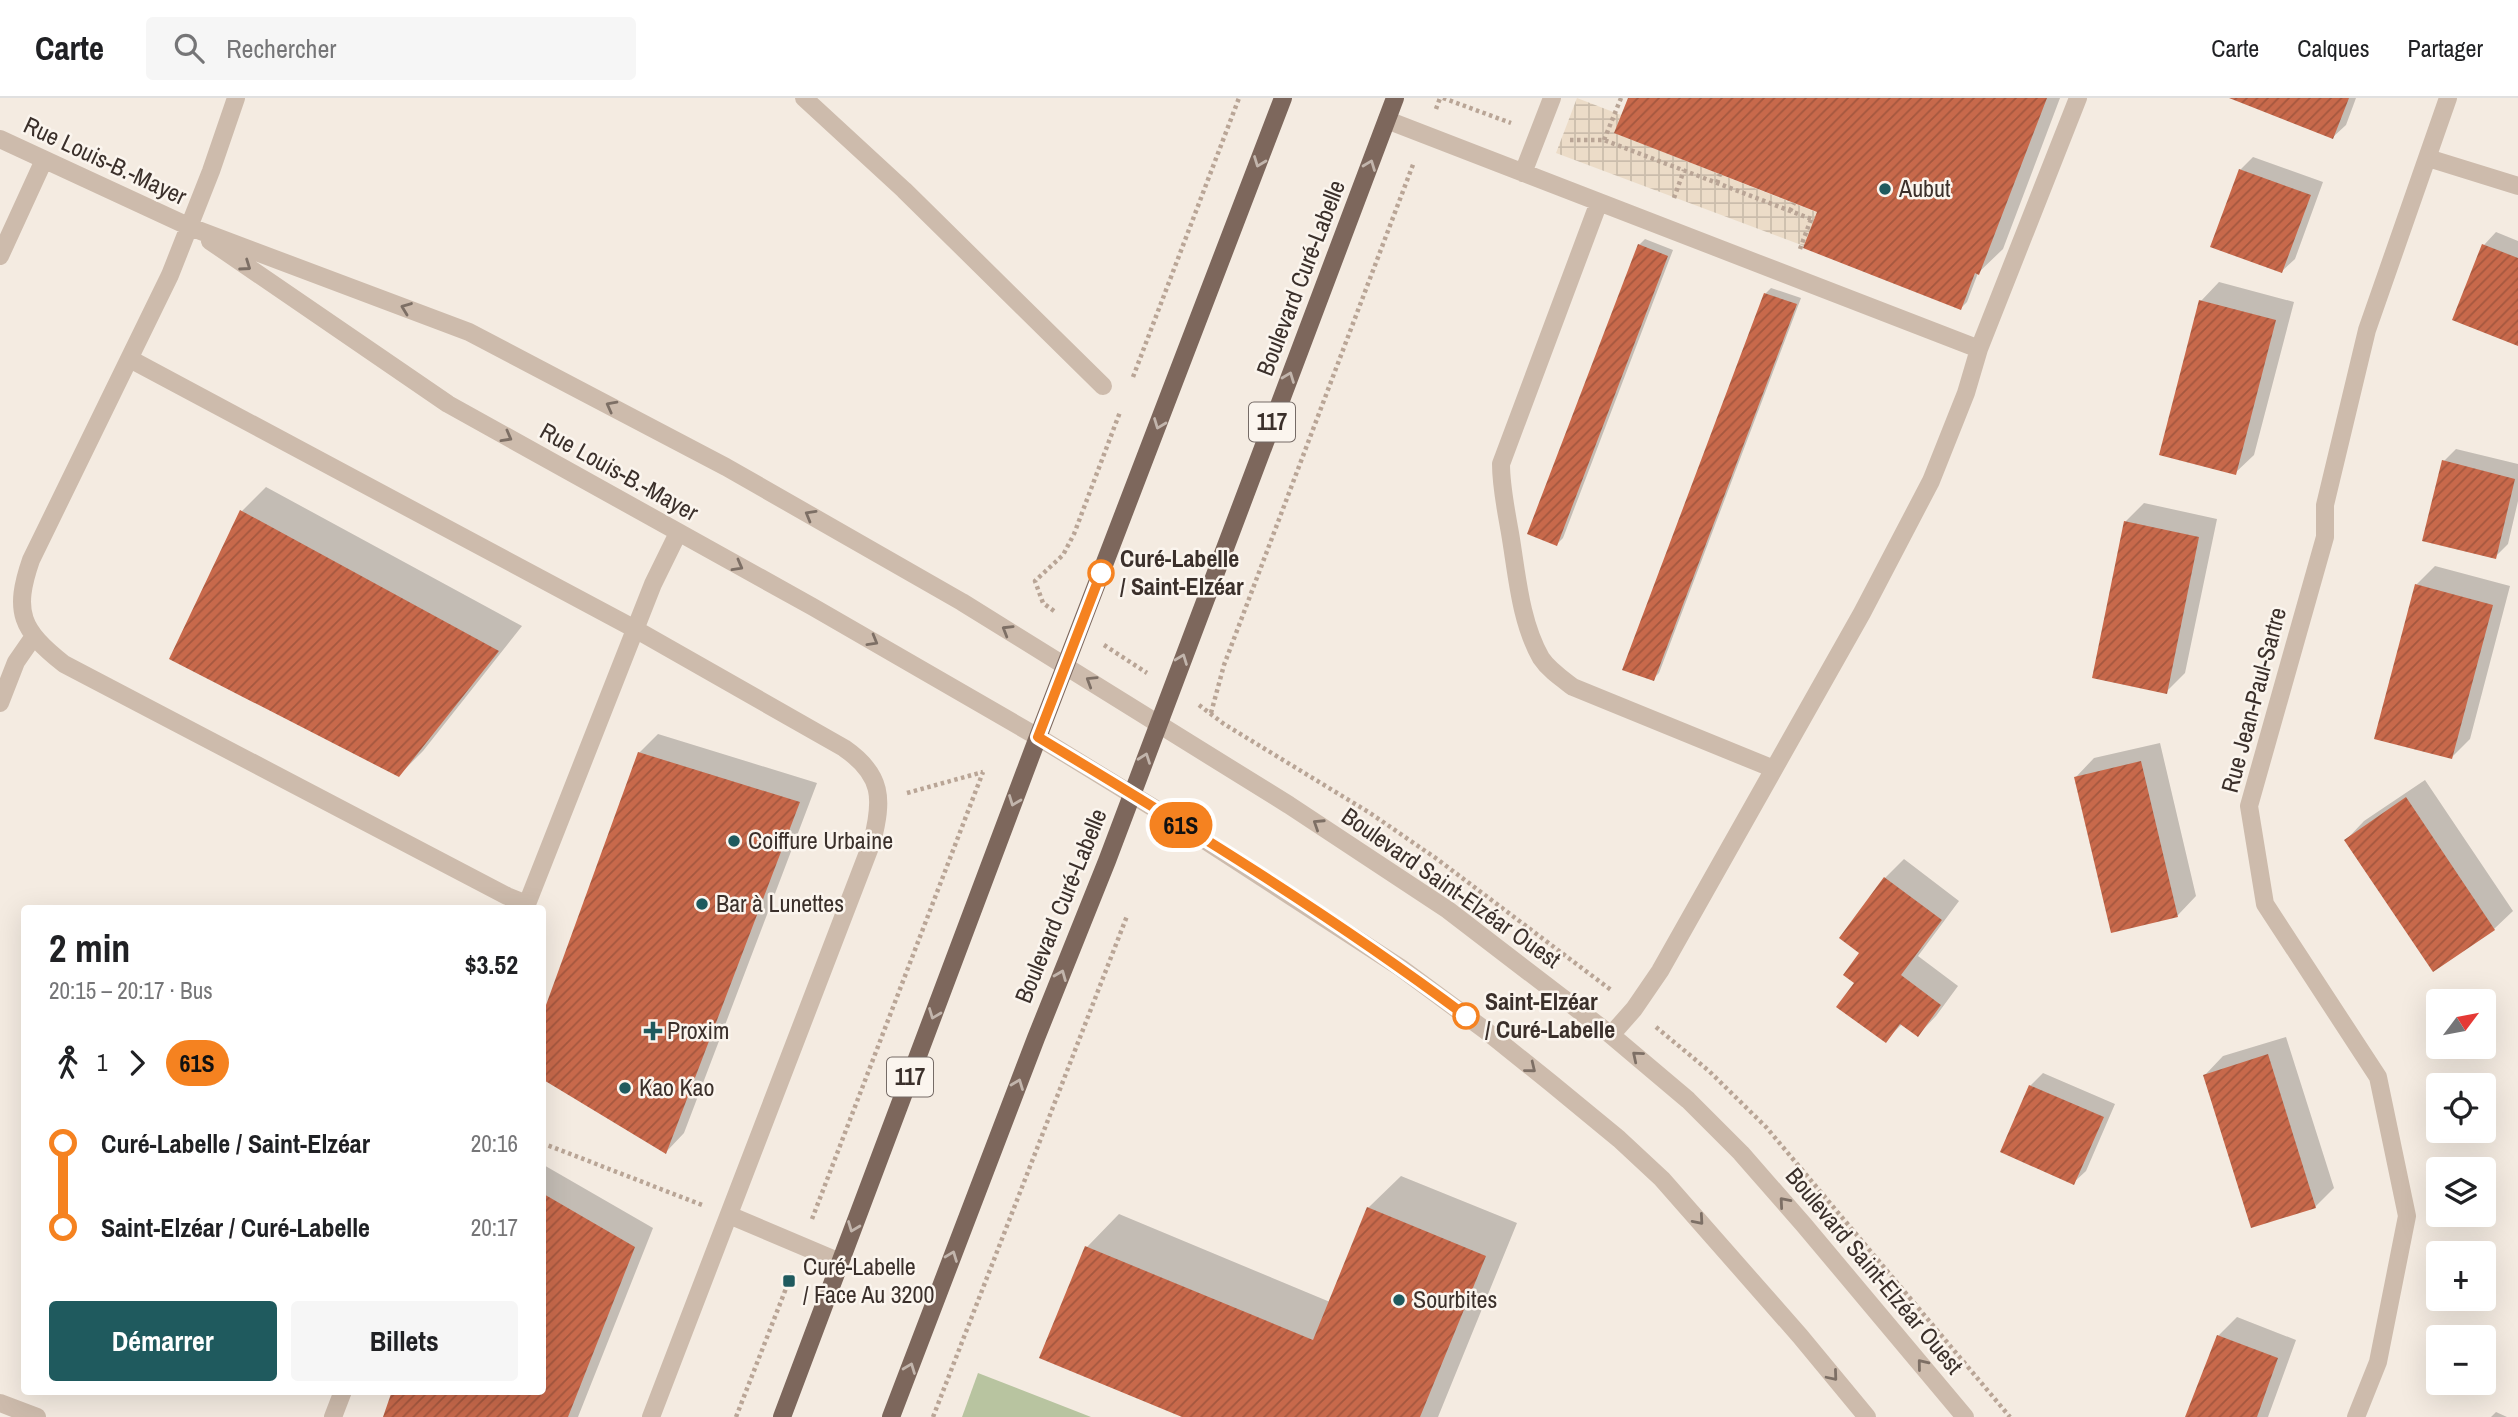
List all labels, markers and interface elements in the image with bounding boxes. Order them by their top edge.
search box [146,17,636,80]
text: Carte [35,26,104,70]
icon: search [170,29,208,67]
text: Rechercher [226,31,336,66]
text: Carte [2211,32,2259,64]
text: Calques [2297,32,2370,64]
text: Partager [2408,32,2483,64]
street label: Rue Louis-B.-Mayer [19,108,192,212]
one-way arrow [1253,155,1267,167]
one-way arrow [1362,159,1376,171]
place label: Aubut [1898,172,1951,204]
street label: Boulevard Curé-Labelle [1248,175,1352,380]
marker: Aubut [1877,181,1893,197]
one-way arrow [238,258,251,270]
one-way arrow [400,302,412,316]
one-way arrow [1281,372,1295,384]
one-way arrow [606,401,618,414]
road number: 117 [1249,402,1295,442]
street label: Rue Louis-B.-Mayer [535,414,705,528]
one-way arrow [1153,417,1167,429]
one-way arrow [500,429,513,442]
one-way arrow [805,511,818,524]
place label: Curé-Labelle / Saint-Elzéar [1120,542,1244,602]
one-way arrow [731,558,743,571]
marker: Curé-Labelle / Saint-Elzéar [1088,560,1114,586]
street label: Rue Jean-Paul-Sartre [2213,604,2293,796]
one-way arrow [1002,625,1015,638]
one-way arrow [865,633,878,646]
one-way arrow [1174,653,1188,665]
one-way arrow [1085,676,1098,689]
one-way arrow [1137,753,1151,765]
one-way arrow [1009,795,1023,807]
street label: Boulevard Saint-Elzéar Ouest [1336,799,1568,975]
line badge: 61S [1141,802,1221,848]
street label: Boulevard Curé-Labelle [1007,804,1114,1007]
text: 61S [1163,809,1199,841]
one-way arrow [1313,819,1326,832]
place label: Coiffure Urbaine [748,824,893,856]
marker: Coiffure Urbaine [726,833,742,849]
place label: Bar à Lunettes [716,887,844,919]
marker: Bar à Lunettes [694,896,710,912]
text: 2 min [49,923,130,974]
text: $3.52 [465,947,518,982]
one-way arrow [1052,969,1066,981]
text: 20:15 – 20:17 · Bus [49,975,213,1006]
place label: Saint-Elzéar / Curé-Labelle [1485,985,1615,1045]
north arrow [2426,989,2496,1059]
map controls [2426,989,2496,1395]
marker: Saint-Elzéar / Curé-Labelle [1453,1003,1479,1029]
one-way arrow [928,1008,942,1020]
place label: Proxim [667,1014,729,1046]
marker: Proxim [645,1023,661,1039]
icon: walk [49,1044,87,1082]
icon: forward [118,1044,156,1082]
text: 1 [97,1047,108,1078]
text: 61S [180,1047,215,1079]
one-way arrow [1632,1052,1645,1064]
road number: 117 [887,1058,933,1096]
one-way arrow [1524,1059,1536,1072]
place label: Kao Kao [639,1071,715,1103]
button: locate [2426,1073,2496,1143]
one-way arrow [1010,1079,1024,1091]
marker: Kao Kao [617,1080,633,1096]
text: Curé-Labelle / Saint-Elzéar [101,1126,370,1161]
text: 20:16 [471,1128,518,1159]
button: layers [2426,1157,2496,1227]
street label: Boulevard Saint-Elzéar Ouest [1779,1160,1971,1381]
one-way arrow [1780,1197,1792,1210]
text: Saint-Elzéar / Curé-Labelle [101,1210,370,1245]
text: 20:17 [471,1212,518,1243]
one-way arrow [1691,1212,1703,1225]
one-way arrow [848,1220,862,1232]
button: + [2426,1241,2496,1311]
place label: Curé-Labelle / Face Au 3200 [803,1250,934,1310]
one-way arrow [944,1251,958,1263]
marker: Curé-Labelle / Face Au 3200 [781,1273,797,1289]
place label: Sourbites [1413,1283,1497,1315]
marker: Sourbites [1391,1292,1407,1308]
button: Démarrer [49,1301,277,1381]
button: Billets [291,1301,518,1381]
button: − [2426,1325,2496,1395]
one-way arrow [1918,1359,1930,1372]
one-way arrow [901,1363,915,1375]
one-way arrow [1825,1368,1837,1381]

